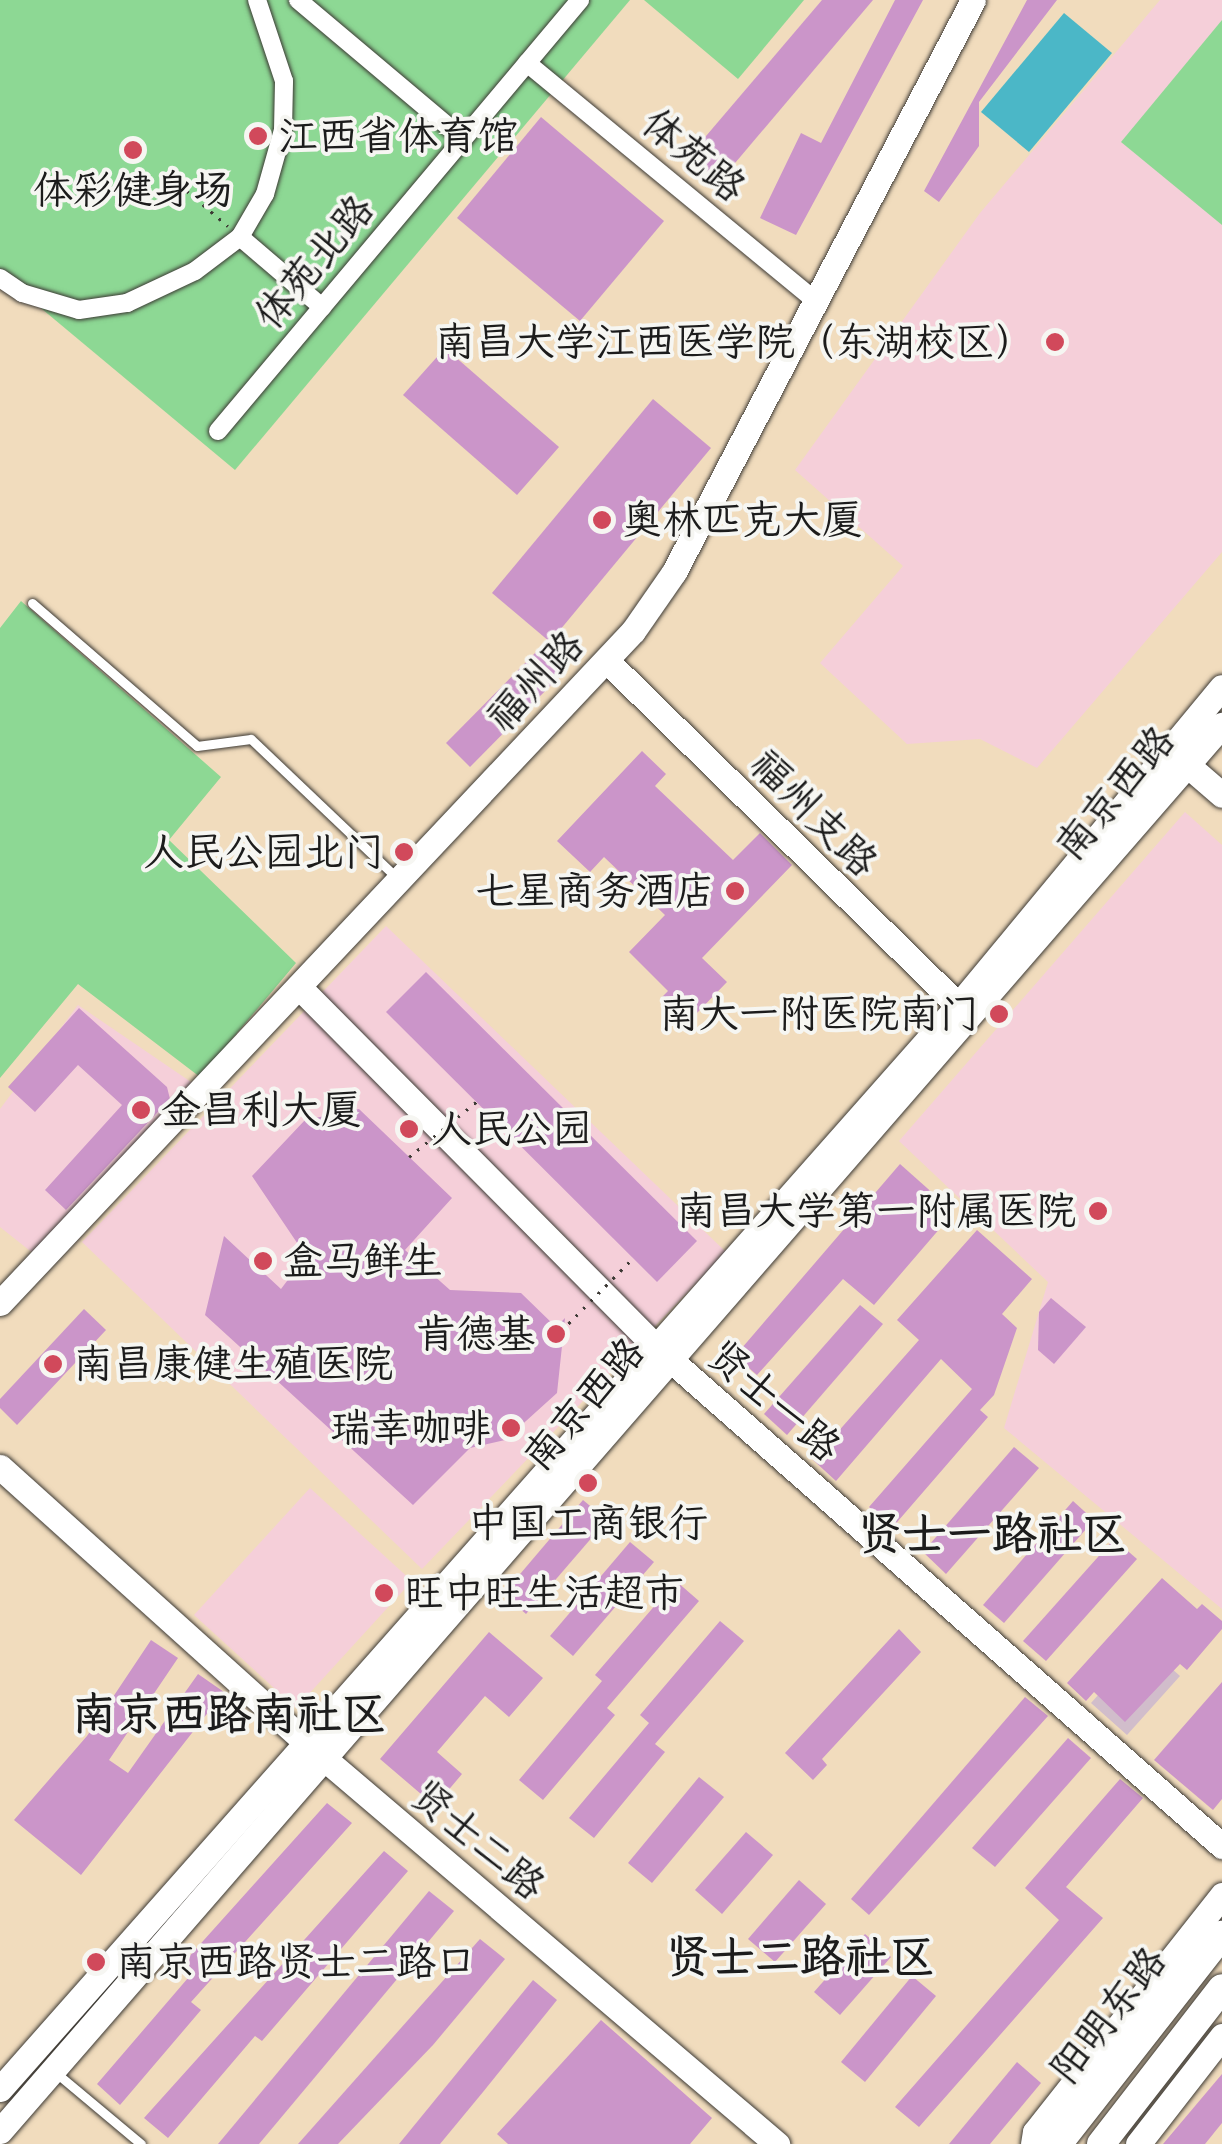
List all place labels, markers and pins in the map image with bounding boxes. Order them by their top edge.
place label: 江西省体育馆 [278,112,518,160]
marker: 江西省体育馆 [247,125,269,147]
marker: 体彩健身场 [122,139,144,161]
place label: 体彩健身场 [33,166,233,214]
place label: 南昌大学江西医学院（东湖校区） [435,318,1035,366]
marker: 南昌大学江西医学院（东湖校区） [1044,331,1066,353]
place label: 奥林匹克大厦 [622,496,862,544]
marker: 奥林匹克大厦 [591,509,613,531]
place label: 人民公园北门 [144,828,384,876]
marker: 人民公园北门 [393,841,415,863]
place label: 七星商务酒店 [475,867,715,915]
marker: 七星商务酒店 [724,880,746,902]
place label: 南大一附医院南门 [659,990,979,1038]
marker: 南大一附医院南门 [988,1003,1010,1025]
place label: 金昌利大厦 [161,1086,361,1134]
marker: 金昌利大厦 [130,1099,152,1121]
place label: 人民公园 [432,1105,592,1153]
marker: 人民公园 [396,1116,422,1142]
place label: 南昌大学第一附属医院 [676,1187,1076,1235]
marker: 南昌大学第一附属医院 [1085,1198,1111,1224]
place label: 盒马鲜生 [283,1237,443,1285]
marker: 盒马鲜生 [252,1250,274,1272]
place label: 肯德基 [416,1310,536,1358]
marker: 肯德基 [545,1323,567,1345]
place label: 南昌康健生殖医院 [73,1340,393,1388]
marker: 南昌康健生殖医院 [42,1353,64,1375]
place label: 瑞幸咖啡 [331,1404,491,1452]
marker: 瑞幸咖啡 [500,1417,522,1439]
marker: 中国工商银行 [577,1472,599,1494]
place label: 中国工商银行 [468,1499,708,1547]
place label: 旺中旺生活超市 [404,1569,684,1617]
marker: 旺中旺生活超市 [373,1582,395,1604]
place label: 南京西路贤士二路口 [116,1938,476,1986]
marker: 南京西路贤士二路口 [85,1951,107,1973]

